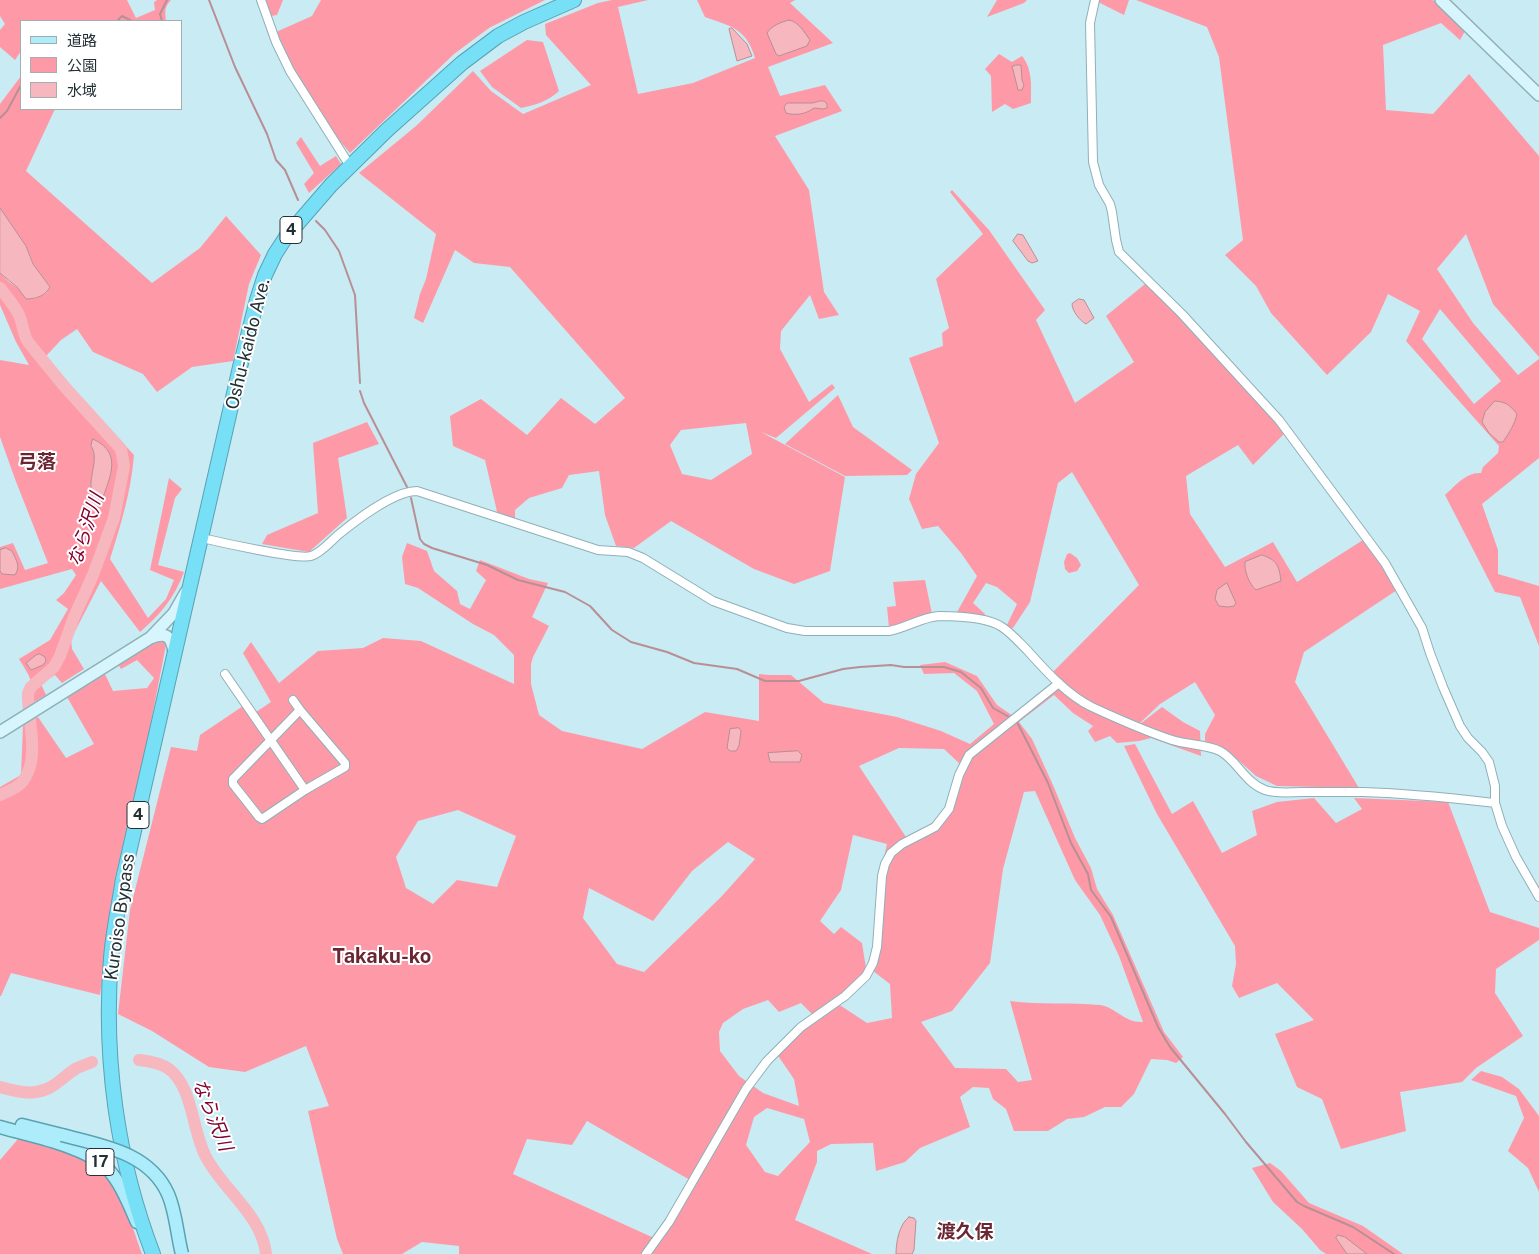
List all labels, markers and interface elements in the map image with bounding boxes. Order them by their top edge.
legend [20,20,182,110]
text: 道路 [67,32,97,49]
text: 公園 [67,57,97,74]
text: 水域 [67,82,97,99]
road number: 4 [280,216,302,244]
street label: Oshu-kaido Ave. [221,276,275,412]
district label: 弓落 [18,451,56,473]
water label: なら沢川 [63,490,109,570]
road number: 4 [127,802,149,828]
street label: Kuroiso Bypass [100,852,140,982]
district label: Takaku-ko [333,945,431,969]
water label: なら沢川 [187,1075,237,1155]
road number: 17 [86,1148,114,1176]
district label: 渡久保 [937,1221,993,1243]

